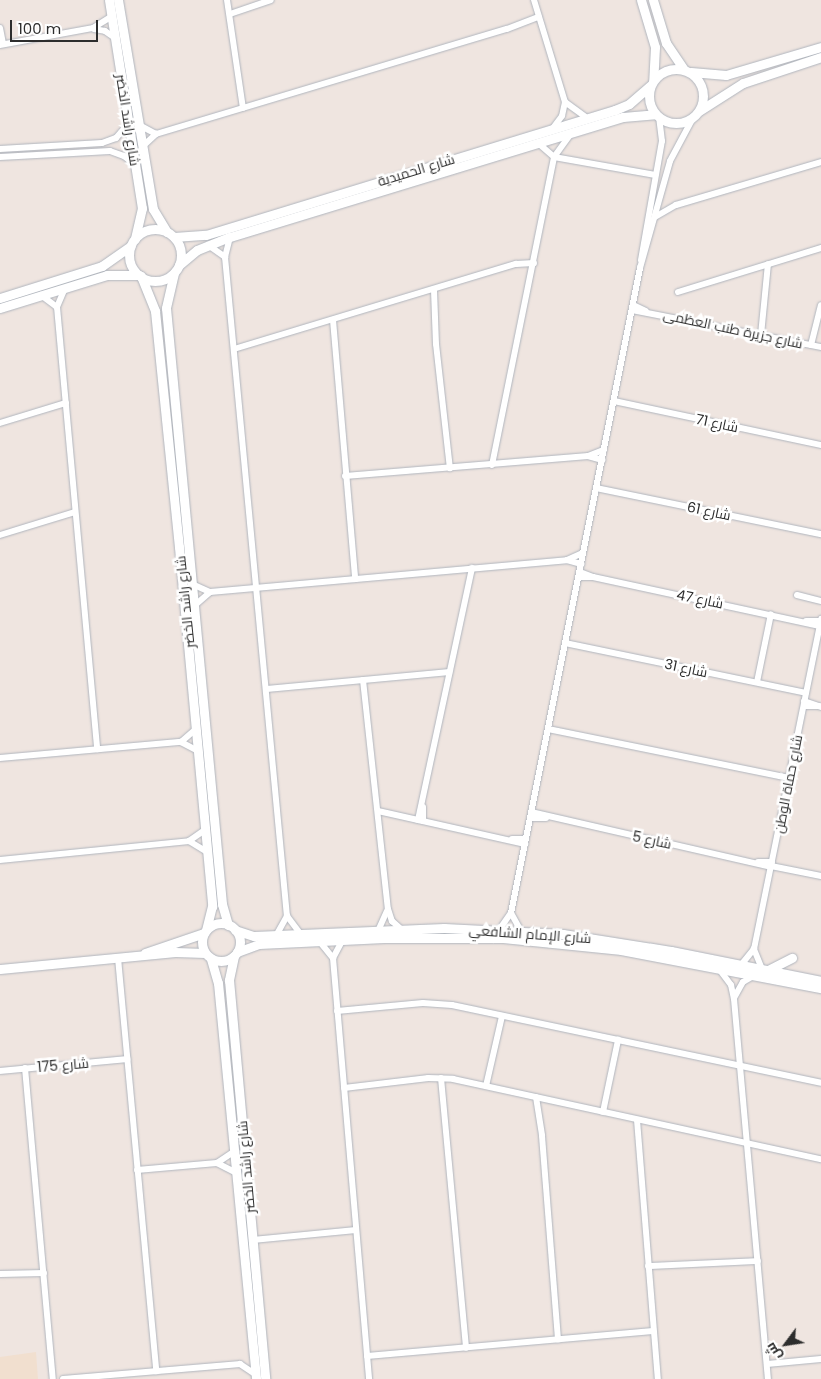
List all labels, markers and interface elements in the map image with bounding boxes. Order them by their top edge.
scale bar [12,10,100,42]
text: 100 m [18,18,61,39]
street label: شارع راشد الخضر [112,73,144,167]
street label: شارع الحميدية [375,150,457,190]
street label: شارع جزيرة طنب العظمى [662,306,804,352]
street label: شارع 71 [694,410,740,436]
street label: شارع 61 [686,498,732,524]
street label: شارع راشد الخضر [172,555,198,649]
street label: شارع 47 [675,586,725,612]
street label: شارع 31 [663,655,709,681]
street label: شارع حماة الوطن [770,733,806,835]
street label: شارع 5 [631,828,673,852]
street label: شارع الإمام الشافعي [468,921,592,947]
street label: شارع 175 [36,1054,90,1076]
street label: شارع راشد الخضر [234,1120,258,1214]
north arrow [761,1319,811,1369]
text: ش [760,1339,786,1365]

